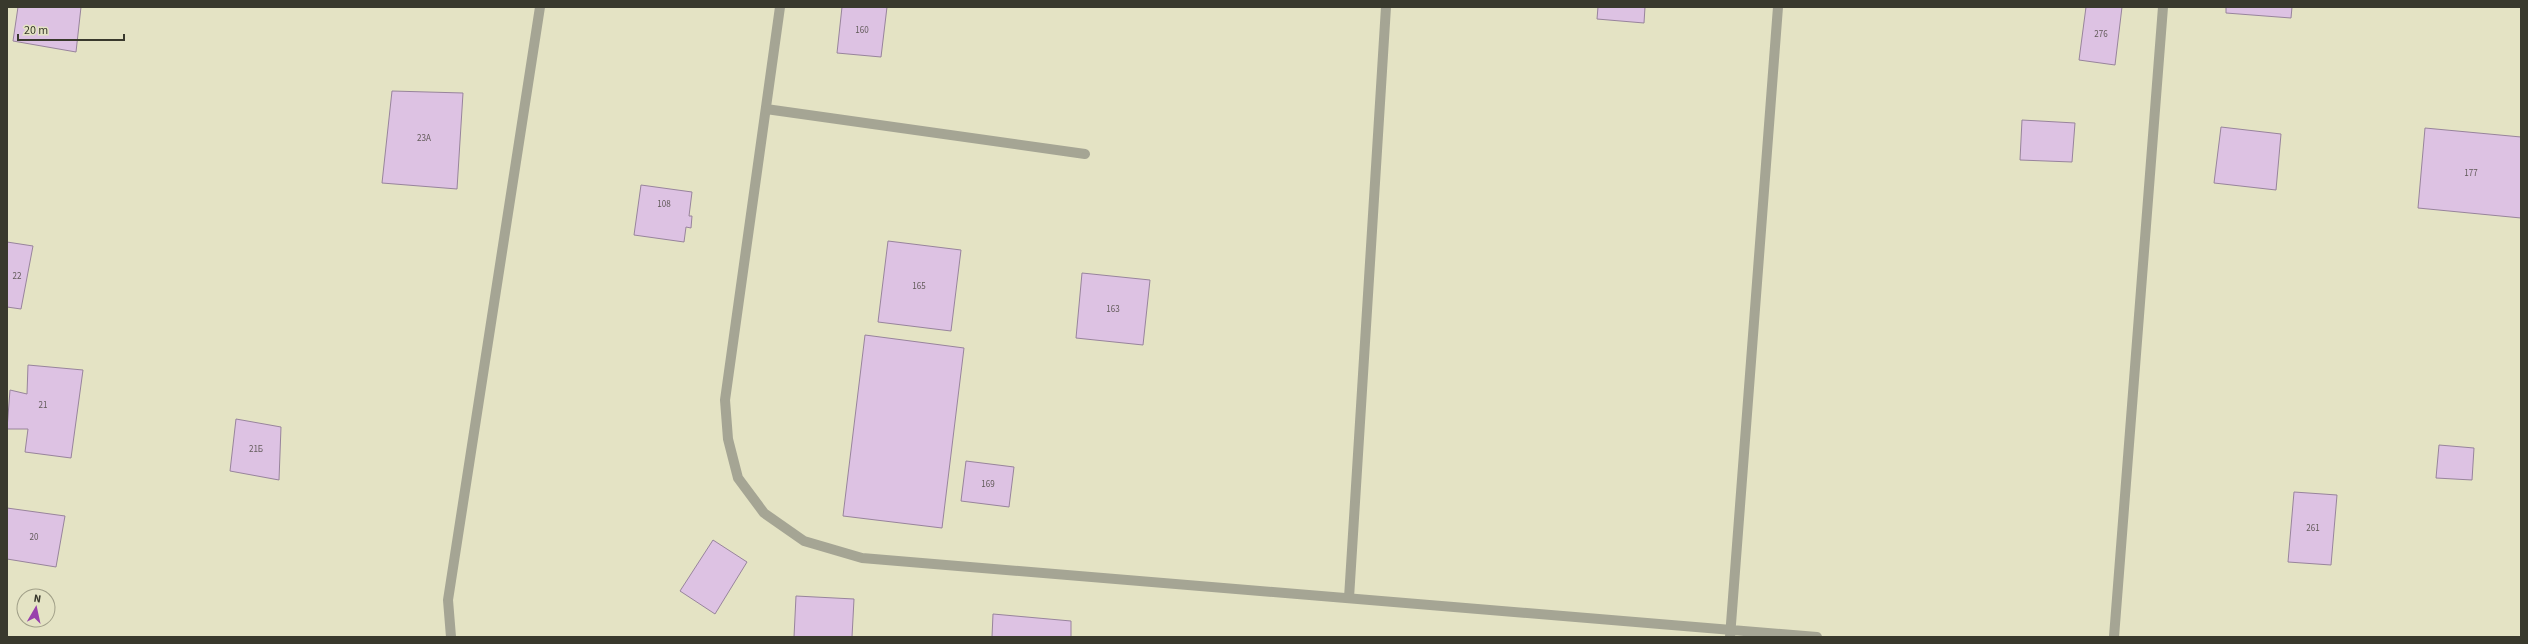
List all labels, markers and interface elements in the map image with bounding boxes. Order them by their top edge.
scale bar [18,16,124,42]
text: 20 m [24,22,48,39]
house number: 160 [855,24,869,37]
house number: 276 [2094,28,2108,41]
house number: 23А [417,132,431,145]
house number: 177 [2464,167,2478,180]
house number: 108 [657,198,671,211]
house number: 22 [13,270,22,283]
house number: 165 [912,280,926,293]
house number: 163 [1106,303,1120,316]
house number: 21 [39,399,47,412]
house number: 21Б [249,443,263,456]
house number: 169 [981,478,995,491]
house number: 261 [2306,522,2320,535]
house number: 20 [30,531,39,544]
north arrow [16,588,56,628]
text: N [33,591,42,607]

